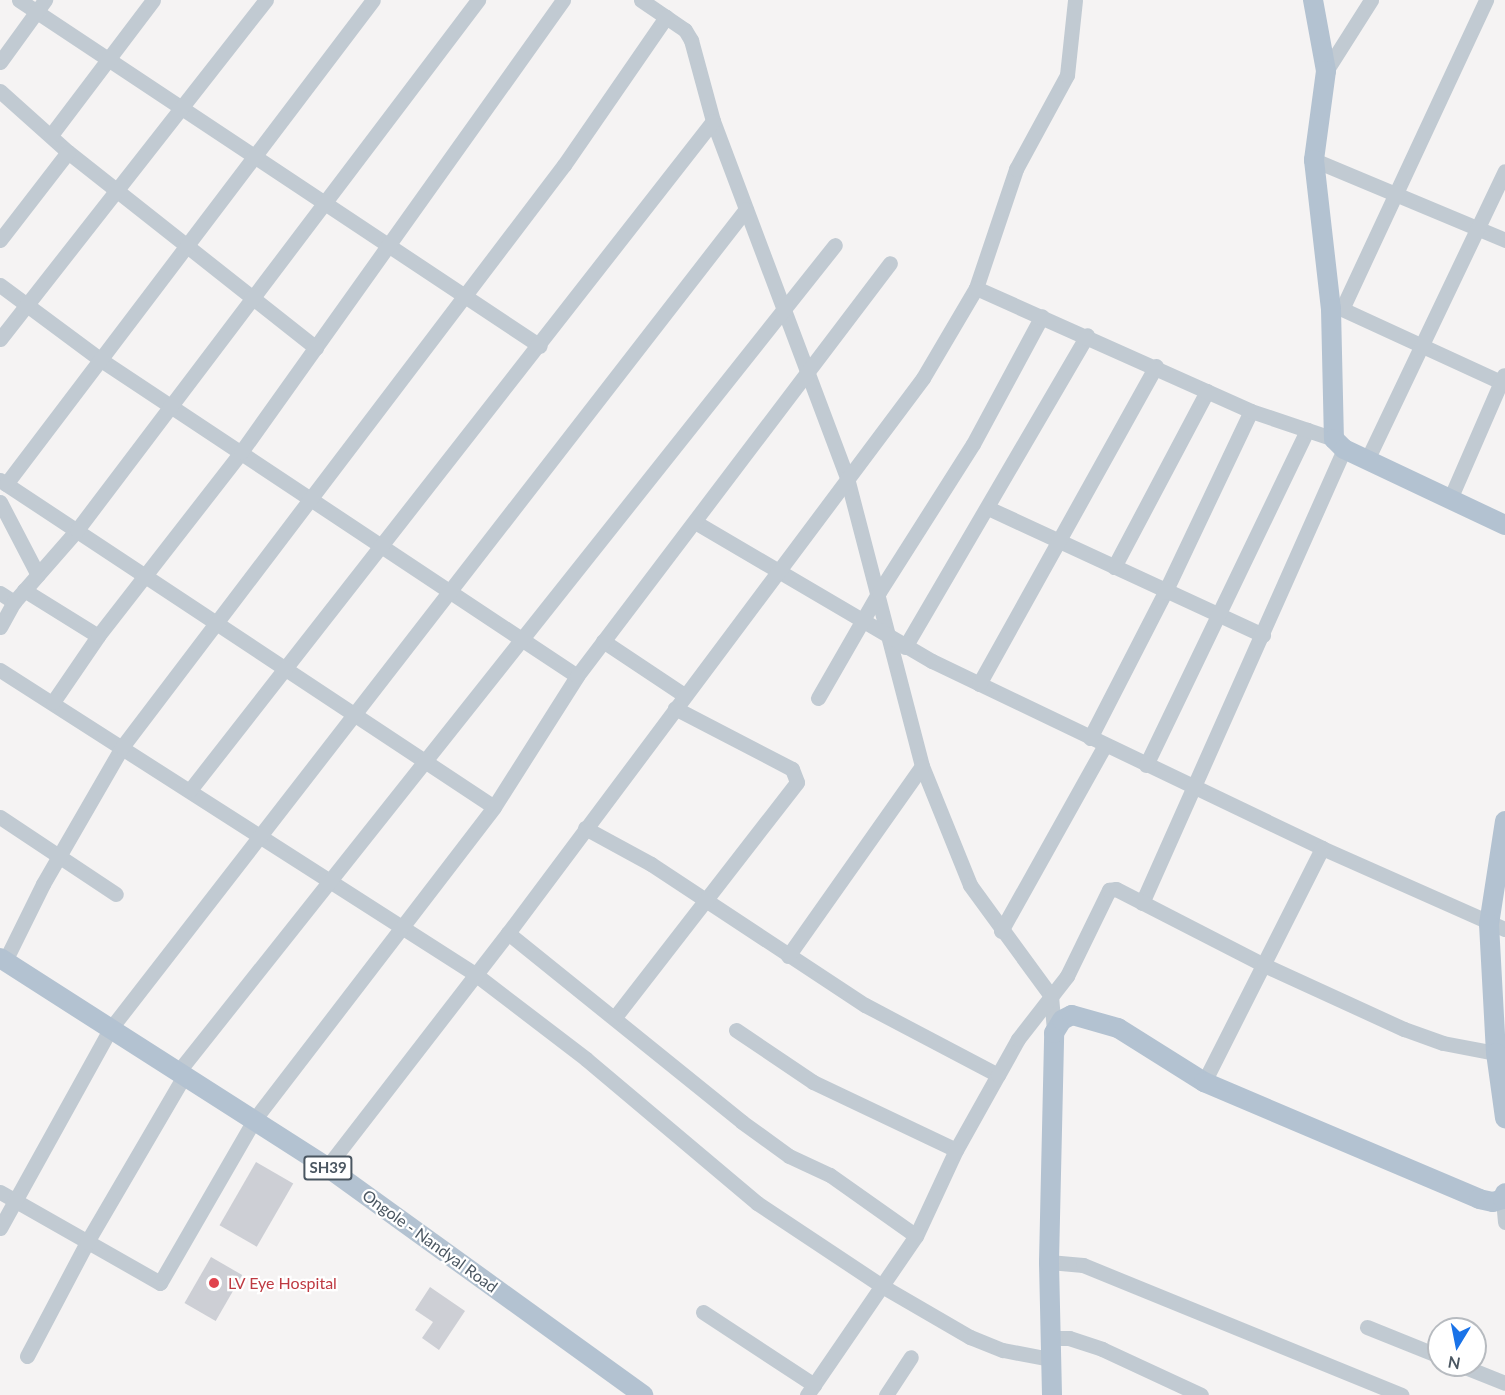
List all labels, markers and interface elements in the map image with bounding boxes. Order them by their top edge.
road number: SH39 [302,1156,354,1180]
street label: Ongole - Nandyal Road [359,1186,501,1296]
place label: LV Eye Hospital [228,1273,337,1293]
marker: LV Eye Hospital [205,1274,223,1292]
north arrow [1427,1317,1487,1377]
text: N [1446,1353,1462,1374]

